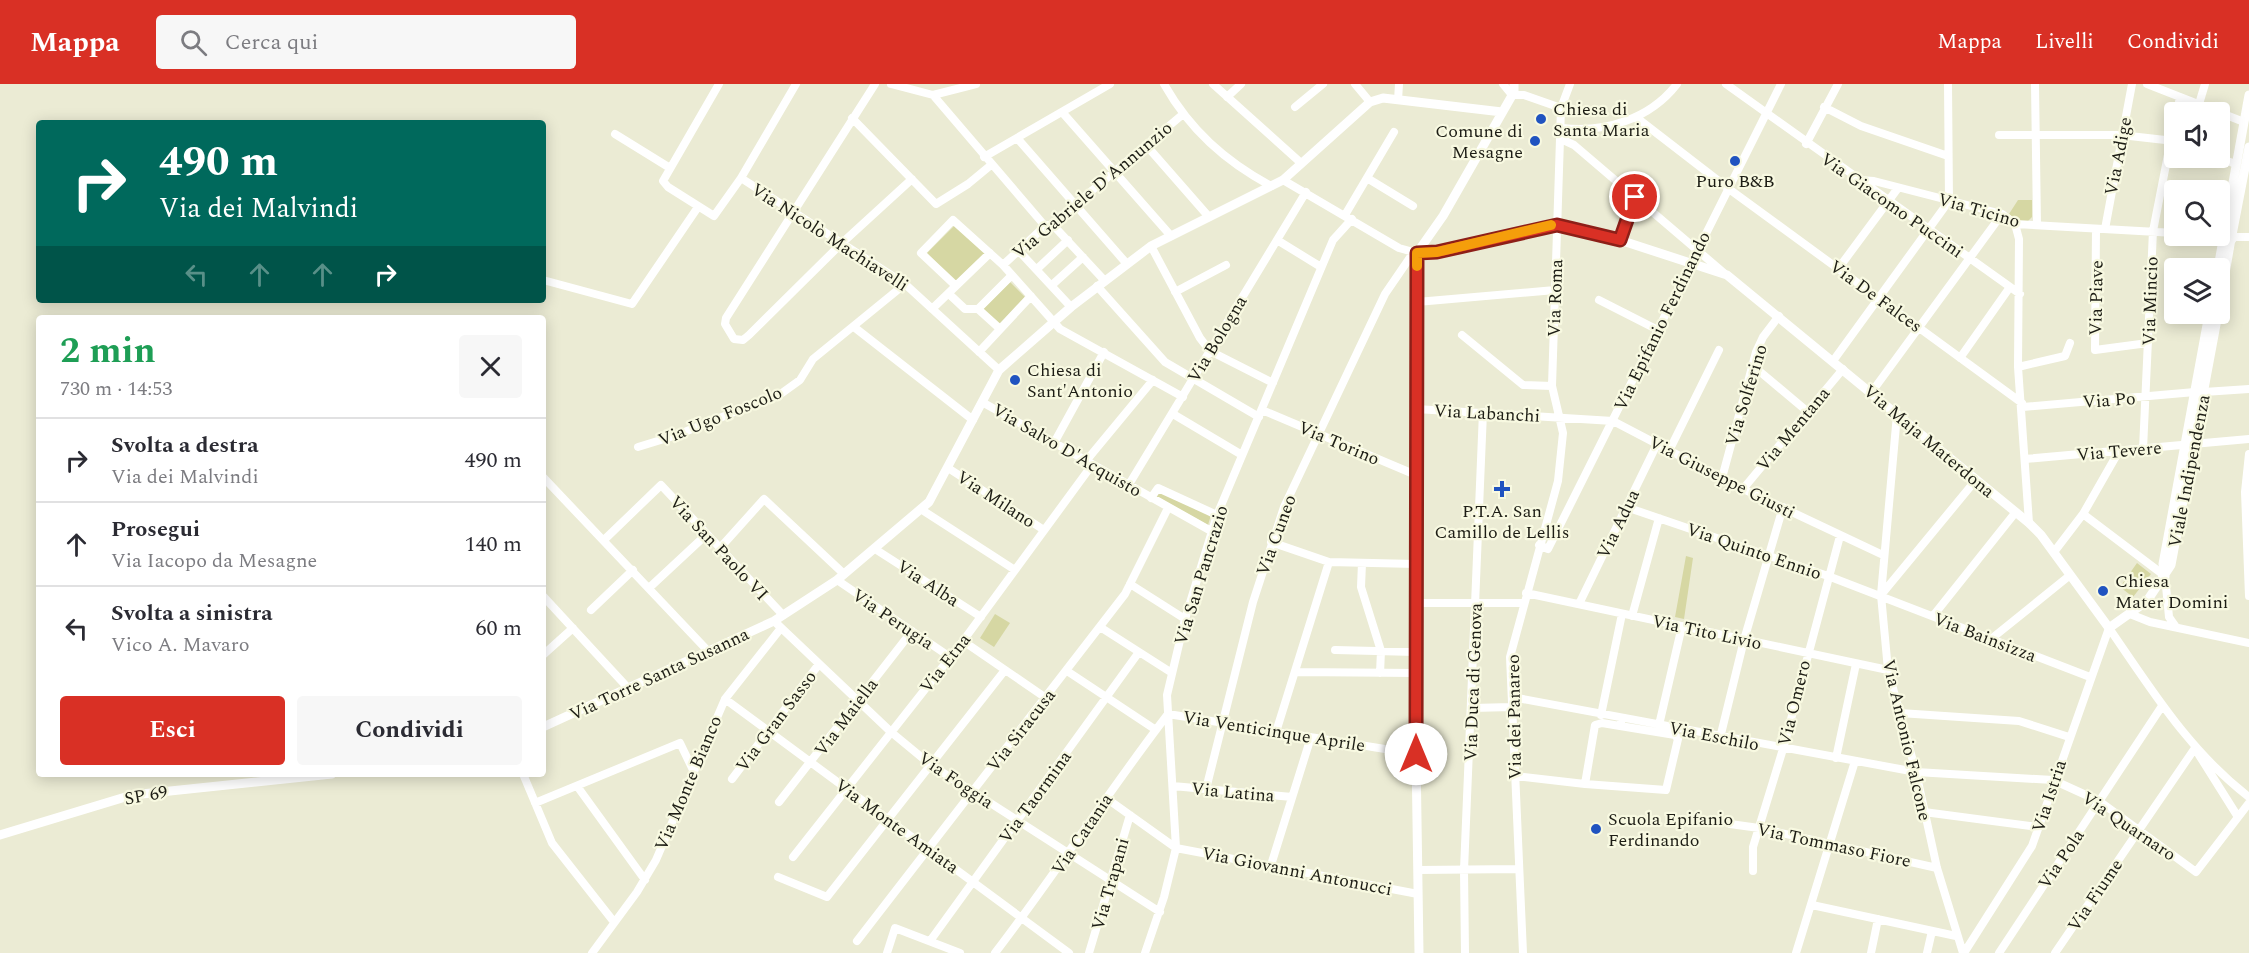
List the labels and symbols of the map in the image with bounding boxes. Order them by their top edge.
place label: Chiesa di Santa Maria [1553,96,1650,144]
marker: Chiesa di Santa Maria [1534,112,1548,126]
street label: Via Gabriele D'Annunzio [1006,115,1178,266]
street label: Via Adige [2098,115,2139,198]
place label: Comune di Mesagne [1435,118,1523,166]
marker: Comune di Mesagne [1528,134,1542,148]
street label: Via Giacomo Puccini [1815,146,1969,265]
marker: Puro B&B [1728,154,1742,168]
place label: Puro B&B [1695,168,1775,195]
pin [1609,171,1660,222]
street label: Via Nicolò Machiavelli [746,176,914,299]
street label: Via Ticino [1935,186,2023,235]
street label: Via Epifanio Ferdinando [1607,227,1718,415]
street label: Via De Falces [1824,253,1928,339]
street label: Via Mincio [2135,256,2166,346]
street label: Via Roma [1541,258,1570,338]
street label: Via Piave [2082,260,2111,336]
street label: Via Bologna [1181,290,1254,388]
street label: Via Solferino [1718,341,1775,449]
place label: Chiesa di Sant'Antonio [1027,357,1133,405]
marker: Chiesa di Sant'Antonio [1008,373,1022,387]
street label: Via Maja Materdona [1857,378,2001,505]
street label: Via Ugo Foscolo [654,379,786,454]
street label: Via Mentana [1750,381,1837,477]
street label: Via Po [2082,385,2136,416]
street label: Viale Indipendenza [2161,392,2218,550]
street label: Via Salvo D'Acquisto [987,397,1147,504]
street label: Via Labanchi [1433,397,1541,430]
street label: Via Torino [1294,414,1384,473]
street label: Via Giuseppe Giusti [1644,429,1800,526]
street label: Via Tevere [2075,434,2163,469]
street label: Via Milano [951,464,1041,535]
marker: P.T.A. San Camillo de Lellis [1493,480,1511,498]
street label: Via Adua [1590,485,1647,564]
street label: Via San Paolo VI [663,490,775,607]
street label: Via Cuneo [1249,491,1304,579]
place label: P.T.A. San Camillo de Lellis [1434,498,1570,546]
street label: Via San Pancrazio [1167,502,1236,648]
street label: Via Quinto Ennio [1683,516,1825,587]
street label: Via Alba [891,553,965,614]
place label: Chiesa Mater Domini [2115,568,2229,616]
street label: Via Perugia [846,582,939,657]
marker: Chiesa Mater Domini [2096,584,2110,598]
street label: Via Duca di Genova [1457,602,1490,762]
street label: Via Bainsizza [1929,605,2041,670]
street label: Via Tito Livio [1649,608,1764,657]
street label: Via Torre Santa Susanna [565,621,754,728]
street label: Via Etna [913,627,978,699]
street label: Via dei Panareo [1500,654,1529,780]
street label: Via Omero [1771,657,1818,749]
street label: Via Antonio Falcone [1875,657,1938,823]
street label: Via Gran Sasso [729,665,824,778]
street label: Via Maiella [808,672,885,762]
street label: Via Siracusa [980,683,1063,778]
street label: Via Venticinque Aprile [1181,704,1367,759]
street label: Via Monte Bianco [648,711,729,855]
street label: Via Eschilo [1666,715,1761,758]
position arrow [1384,722,1448,786]
street label: Via Foggia [912,745,999,816]
street label: Via Taormina [992,745,1079,850]
street label: Via Istria [2025,756,2074,836]
street label: Via Monte Amiata [829,772,965,881]
street label: Via Latina [1190,775,1276,810]
street label: SP 69 [122,778,170,813]
street label: Via Quarnaro [2076,785,2181,868]
street label: Via Catania [1045,788,1120,881]
place label: Scuola Epifanio Ferdinando [1608,806,1733,854]
street label: Via Tommaso Fiore [1754,816,1913,875]
marker: Scuola Epifanio Ferdinando [1589,822,1603,836]
street label: Via Pola [2031,824,2092,895]
street label: Via Trapani [1084,835,1137,934]
street label: Via Giovanni Antonucci [1199,840,1394,903]
street label: Via Fiume [2061,853,2130,937]

